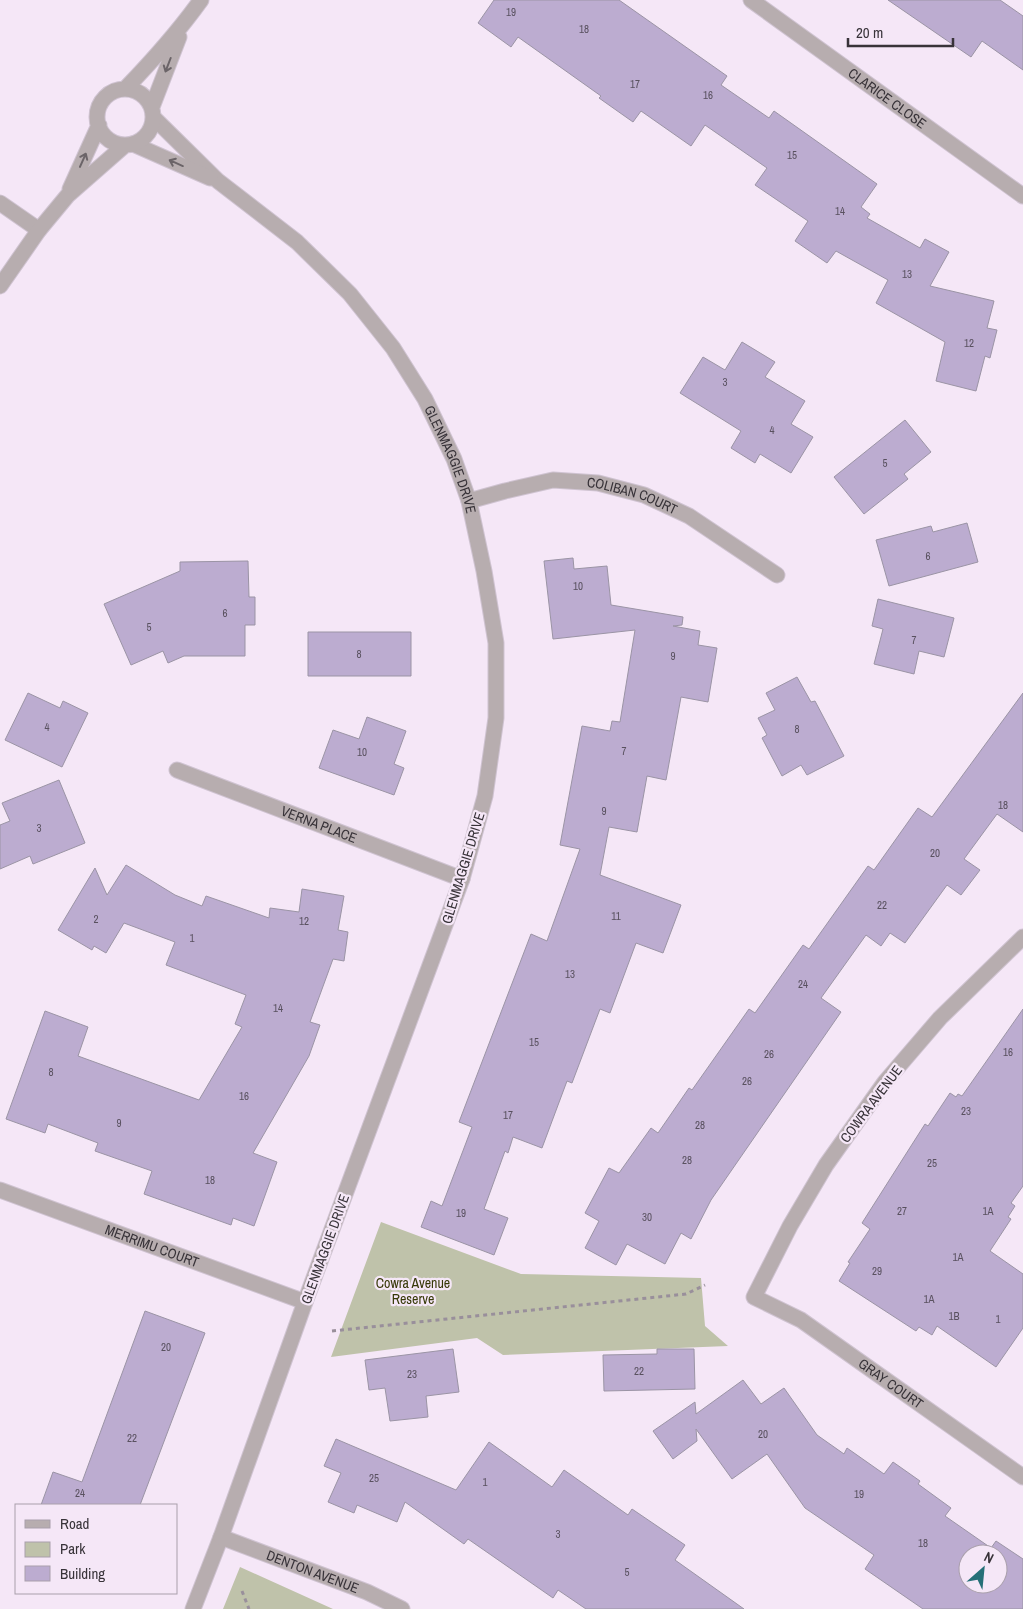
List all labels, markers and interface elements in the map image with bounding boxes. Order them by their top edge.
house number: 19 [506,5,516,19]
scale bar [848,15,953,47]
house number: 18 [579,22,589,36]
text: 20 m [856,22,883,43]
one-way arrow [163,57,172,73]
street label: CLARICE CLOSE [845,64,930,132]
house number: 17 [630,77,640,91]
house number: 16 [703,88,713,102]
house number: 15 [787,148,797,162]
one-way arrow [79,153,89,168]
one-way arrow [169,157,184,167]
house number: 14 [835,204,845,218]
house number: 13 [902,267,912,281]
house number: 12 [964,336,974,350]
house number: 3 [722,375,728,389]
street label: GLENMAGGIE DRIVE [420,402,480,515]
house number: 4 [769,423,775,437]
house number: 5 [882,456,888,470]
street label: COLIBAN COURT [587,473,680,518]
house number: 6 [925,549,931,563]
house number: 10 [573,579,583,593]
house number: 6 [222,606,228,620]
house number: 5 [146,620,152,634]
house number: 7 [911,633,917,647]
house number: 8 [356,647,362,661]
house number: 9 [670,649,676,663]
house number: 4 [44,720,50,734]
house number: 8 [794,722,800,736]
house number: 7 [621,744,627,758]
house number: 10 [357,745,367,759]
house number: 18 [998,798,1008,812]
street label: VERNA PLACE [278,802,359,847]
house number: 9 [601,804,607,818]
street label: GLENMAGGIE DRIVE [438,810,488,926]
house number: 3 [36,821,42,835]
house number: 20 [930,846,940,860]
house number: 22 [877,898,887,912]
house number: 11 [611,909,621,923]
house number: 2 [93,912,99,926]
house number: 12 [299,914,309,928]
house number: 1 [189,931,195,945]
house number: 13 [565,967,575,981]
house number: 24 [798,977,808,991]
house number: 14 [273,1001,283,1015]
house number: 15 [529,1035,539,1049]
house number: 16 [1003,1045,1013,1059]
house number: 26 [764,1047,774,1061]
street label: COWRA AVENUE [836,1062,906,1146]
house number: 8 [48,1065,54,1079]
house number: 26 [742,1074,752,1088]
house number: 16 [239,1089,249,1103]
house number: 23 [961,1104,971,1118]
house number: 17 [503,1108,513,1122]
house number: 9 [116,1116,122,1130]
house number: 28 [695,1118,705,1132]
house number: 28 [682,1153,692,1167]
house number: 25 [927,1156,937,1170]
house number: 18 [205,1173,215,1187]
street label: GLENMAGGIE DRIVE [297,1192,353,1306]
house number: 27 [897,1204,907,1218]
house number: 1A [982,1204,994,1218]
house number: 19 [456,1206,466,1220]
house number: 30 [642,1210,652,1224]
street label: MERRIMU COURT [103,1220,202,1271]
house number: 1A [952,1250,964,1264]
house number: 29 [872,1264,882,1278]
park label: Cowra Avenue Reserve [376,1274,450,1308]
house number: 1A [923,1292,935,1306]
house number: 1B [948,1309,960,1323]
house number: 1 [995,1312,1001,1326]
house number: 20 [161,1340,171,1354]
street label: GRAY COURT [855,1354,927,1413]
house number: 22 [634,1364,644,1378]
house number: 23 [407,1367,417,1381]
house number: 20 [758,1427,768,1441]
house number: 22 [127,1431,137,1445]
house number: 25 [369,1471,379,1485]
house number: 1 [482,1475,488,1489]
house number: 24 [75,1486,85,1500]
house number: 19 [854,1487,864,1501]
legend [15,1504,178,1594]
text: Road [60,1513,89,1534]
house number: 3 [555,1527,561,1541]
house number: 18 [918,1536,928,1550]
text: Park [60,1538,86,1559]
north arrow [958,1544,1008,1594]
street label: DENTON AVENUE [264,1546,361,1597]
text: N [981,1548,997,1567]
text: Building [60,1563,105,1584]
house number: 5 [624,1565,630,1579]

